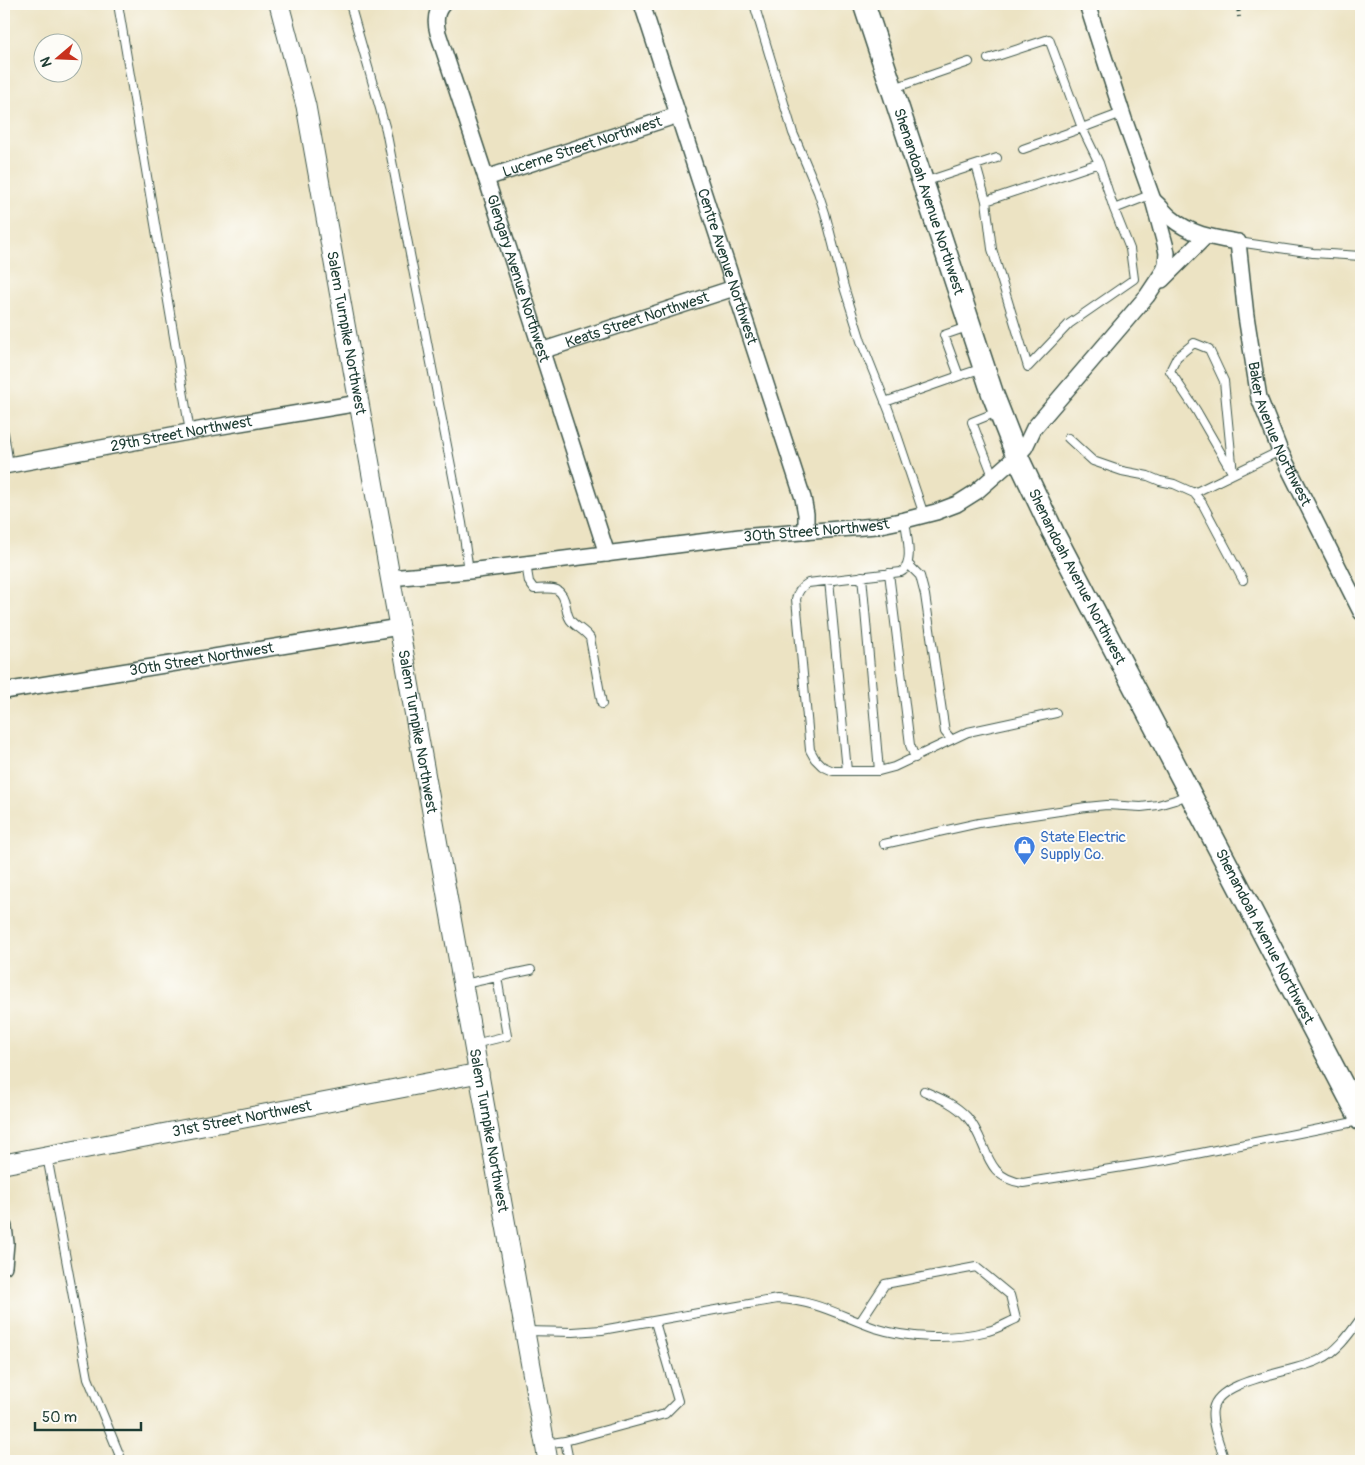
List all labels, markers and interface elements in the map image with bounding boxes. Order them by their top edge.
north arrow [32,32,82,82]
text: N [37,55,56,69]
street label: Shenandoah Avenue Northwest [889,106,969,298]
street label: Lucerne Street Northwest [500,112,665,182]
street label: Centre Avenue Northwest [693,186,762,348]
street label: Glengary Avenue Northwest [482,192,554,366]
street label: Salem Turnpike Northwest [322,250,370,417]
street label: Keats Street Northwest [563,288,712,352]
street label: Baker Avenue Northwest [1243,360,1316,510]
street label: 29th Street Northwest [109,412,254,456]
street label: Shenandoah Avenue Northwest [1024,486,1130,669]
street label: 30th Street Northwest [743,514,892,547]
street label: 30th Street Northwest [128,638,276,681]
street label: Salem Turnpike Northwest [393,648,441,816]
place label: State Electric Supply Co. [1040,828,1126,864]
shop icon: State Electric Supply Co. [1012,834,1036,865]
street label: Shenandoah Avenue Northwest [1211,846,1319,1028]
street label: Salem Turnpike Northwest [464,1047,513,1215]
street label: 31st Street Northwest [171,1096,314,1142]
scale bar [35,1400,141,1432]
text: 50 m [42,1408,77,1427]

